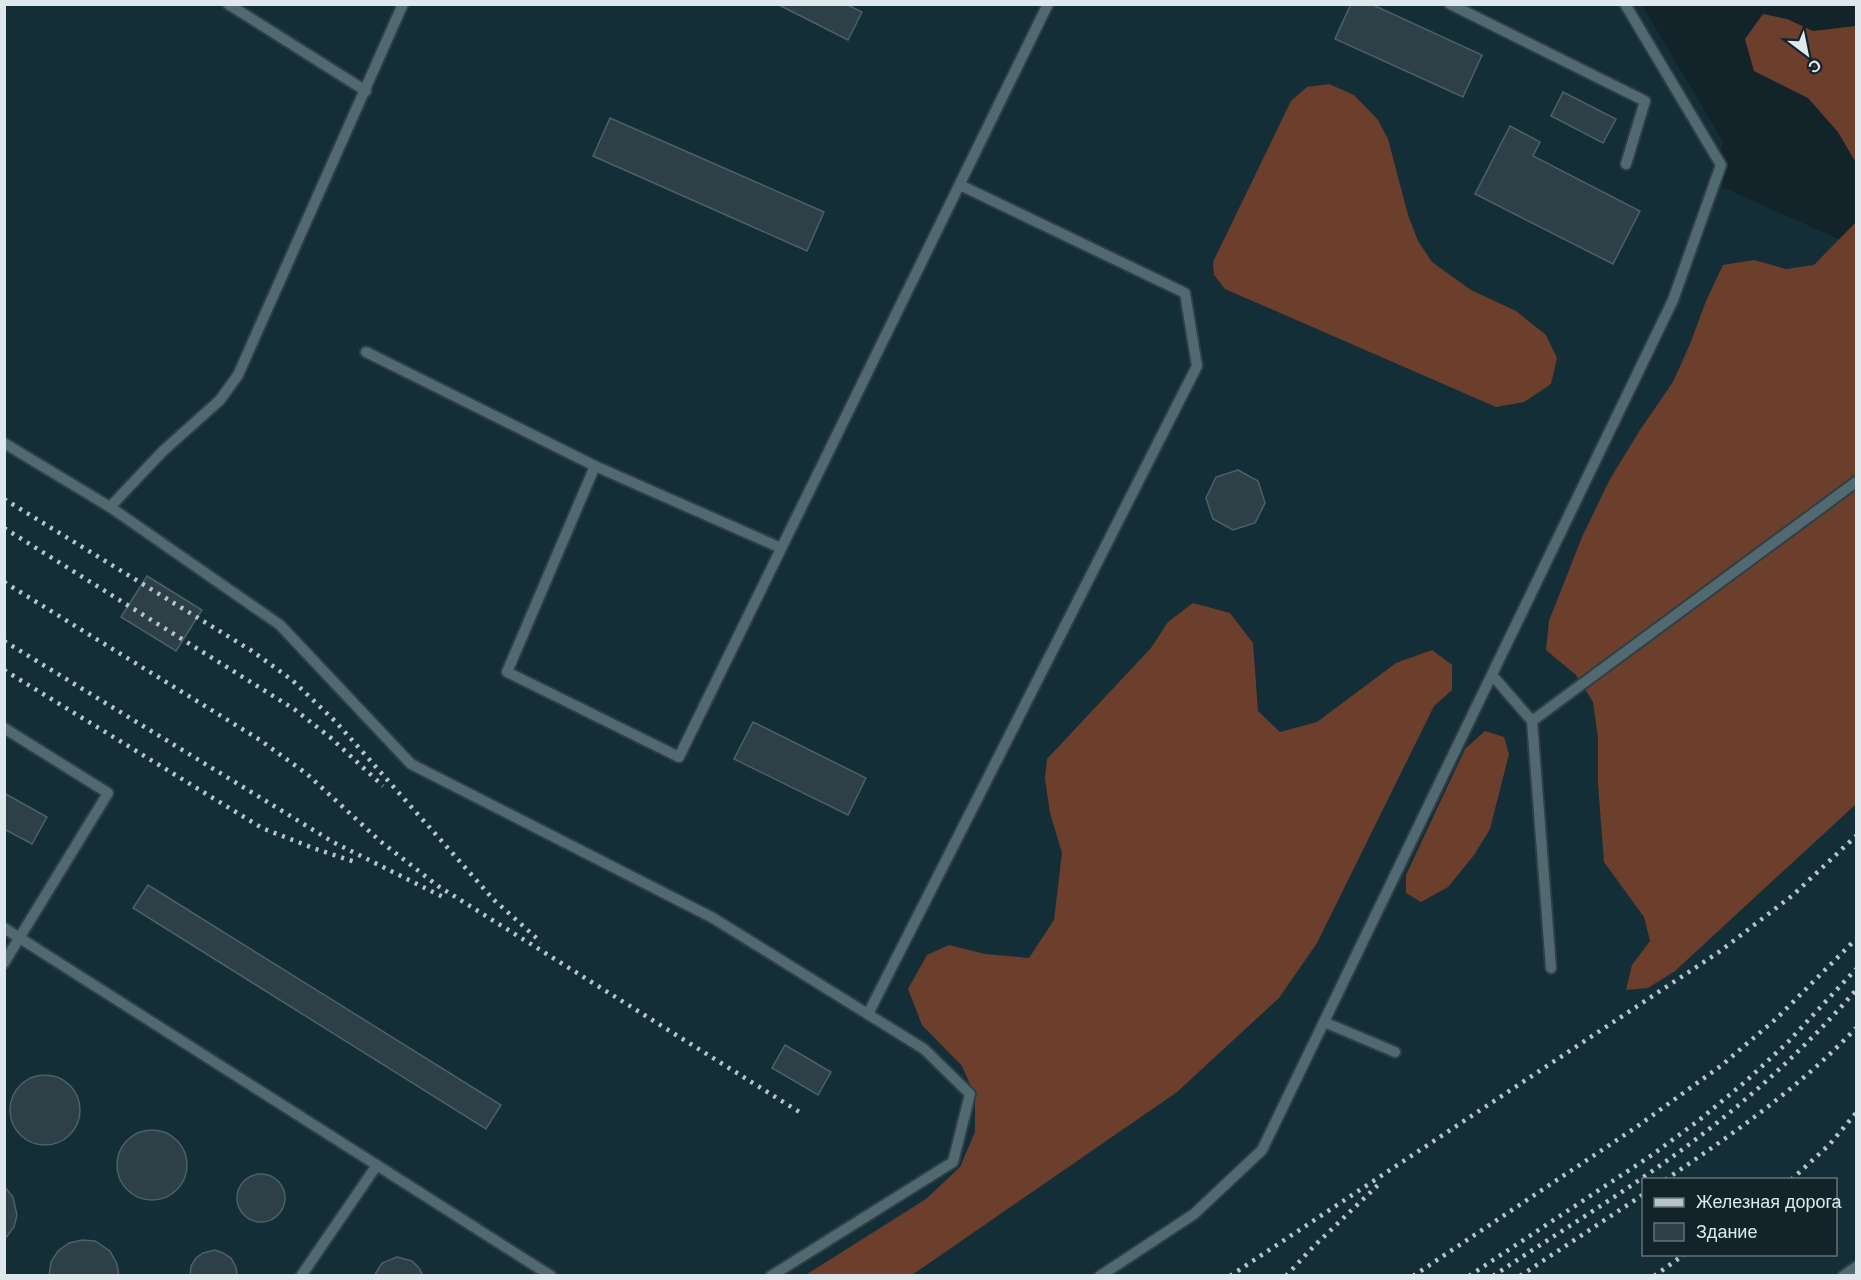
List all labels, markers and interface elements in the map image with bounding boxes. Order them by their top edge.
north arrow [1777,24,1837,84]
text: С [1805,56,1824,77]
legend [1642,1178,1837,1256]
text: Железная дорога [1696,1192,1843,1212]
text: Здание [1696,1222,1757,1242]

